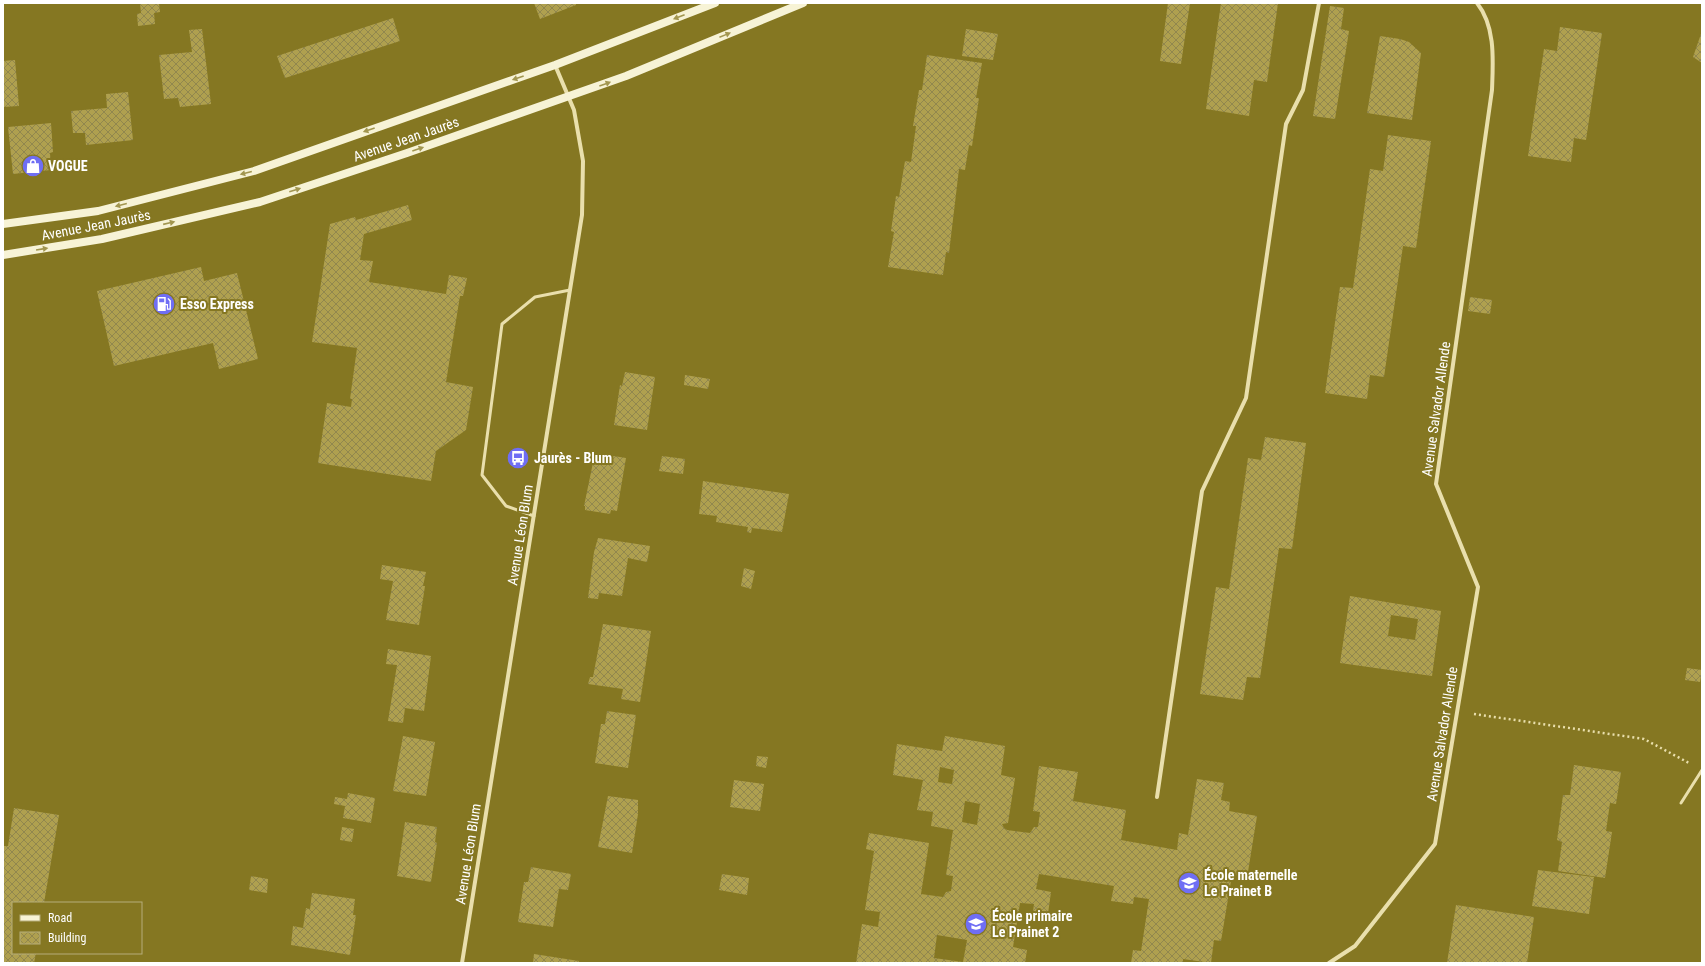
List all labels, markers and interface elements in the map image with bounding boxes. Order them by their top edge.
one-way arrow [672,15,684,21]
one-way arrow [720,32,731,38]
one-way arrow [512,75,524,81]
one-way arrow [599,80,611,86]
street label: Avenue Jean Jaurès [351,113,461,165]
one-way arrow [363,128,375,134]
one-way arrow [412,146,424,152]
shop icon: VOGUE [20,153,46,179]
place label: VOGUE [48,158,88,174]
one-way arrow [240,170,252,176]
one-way arrow [289,187,301,193]
one-way arrow [114,203,127,209]
street label: Avenue Jean Jaurès [40,207,152,243]
one-way arrow [163,220,175,226]
one-way arrow [35,246,48,252]
fuel station icon: Esso Express [151,291,177,317]
place label: Esso Express [180,296,254,312]
street label: Avenue Salvador Allende [1419,340,1453,477]
bus stop icon: Jaurès - Blum [505,445,531,471]
place label: Jaurès - Blum [534,450,612,466]
street label: Avenue Léon Blum [504,483,536,587]
street label: Avenue Salvador Allende [1423,665,1461,802]
street label: Avenue Léon Blum [452,802,484,906]
place label: École maternelle Le Prainet B [1204,866,1298,899]
school or university icon: École maternelle Le Prainet B [1176,870,1202,896]
legend [12,902,142,954]
place label: École primaire Le Prainet 2 [992,907,1073,940]
text: Road [48,911,72,925]
school or university icon: École primaire Le Prainet 2 [963,911,989,937]
text: Building [48,931,86,945]

